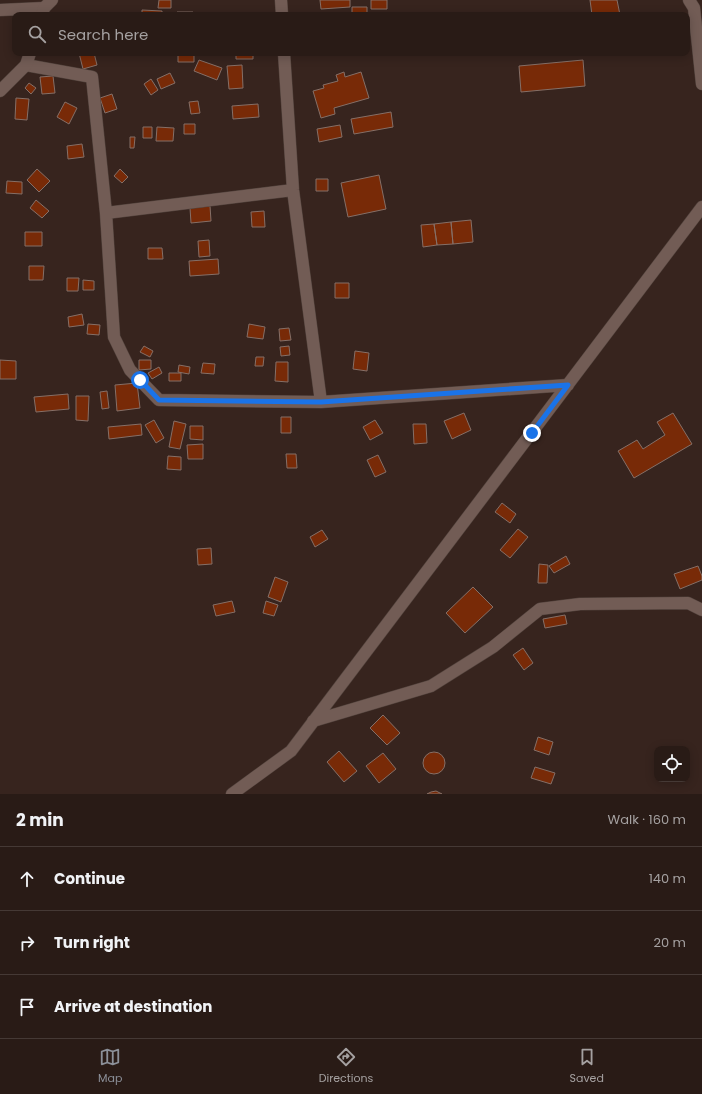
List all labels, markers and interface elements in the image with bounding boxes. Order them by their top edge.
search box [12,12,690,56]
icon: search [26,23,48,45]
text: Search here [58,24,148,45]
route start [131,371,149,389]
route end [523,424,541,442]
map controls [654,746,690,782]
button: locate [654,746,690,782]
text: 2 min [16,808,64,832]
text: Walk · 160 m [607,810,686,829]
icon: ahead [16,868,38,890]
text: Continue [54,868,125,889]
text: 140 m [649,869,686,888]
icon: right [16,932,38,954]
text: Turn right [54,932,130,953]
text: 20 m [653,933,686,952]
icon: arrive [16,996,38,1018]
text: Arrive at destination [54,996,212,1017]
tab: Map [98,1046,122,1087]
tab: Directions [319,1046,373,1087]
tab: Saved [570,1046,604,1087]

